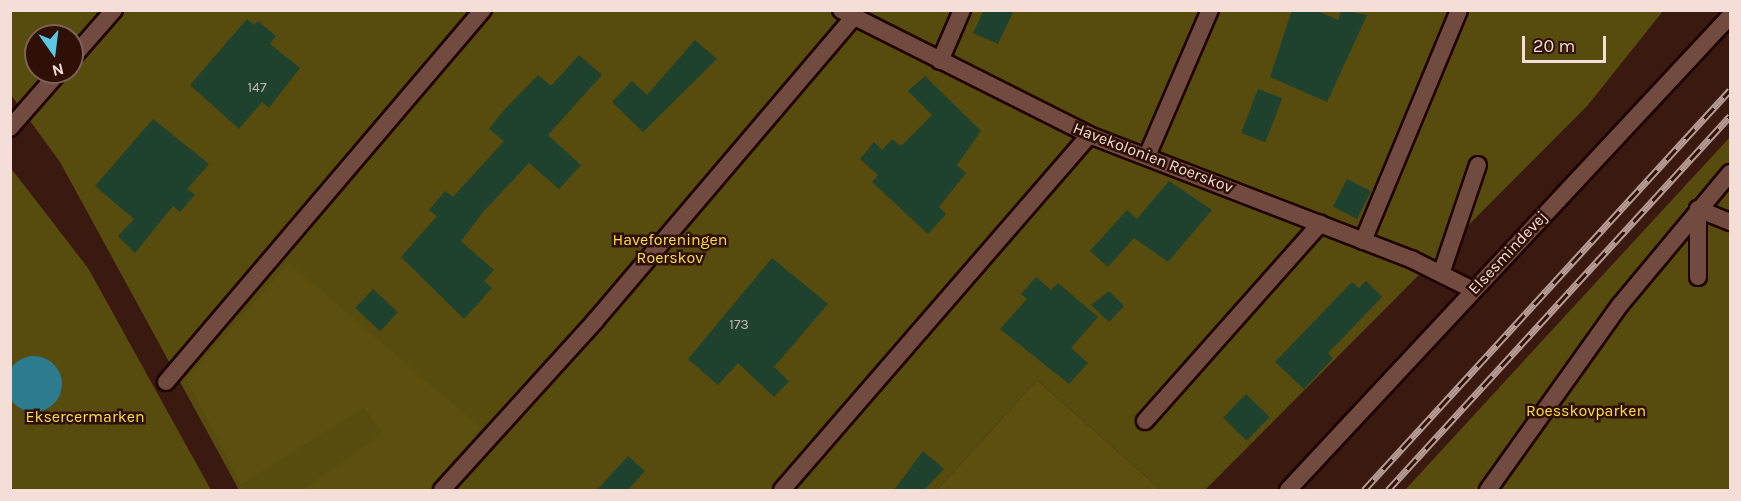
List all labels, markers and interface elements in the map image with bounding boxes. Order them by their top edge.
north arrow [24,24,84,84]
scale bar [1525,24,1609,62]
text: 20 m [1533,35,1575,57]
text: N [50,59,66,81]
house number: 147 [247,80,267,96]
street label: Havekolonien Roerskov [1070,119,1236,197]
street label: Elsesmindevej [1465,207,1551,299]
park label: Haveforeningen Roerskov [613,230,727,268]
house number: 173 [729,317,749,333]
park label: Roesskovparken [1526,401,1646,421]
park label: Eksercermarken [25,407,145,427]

